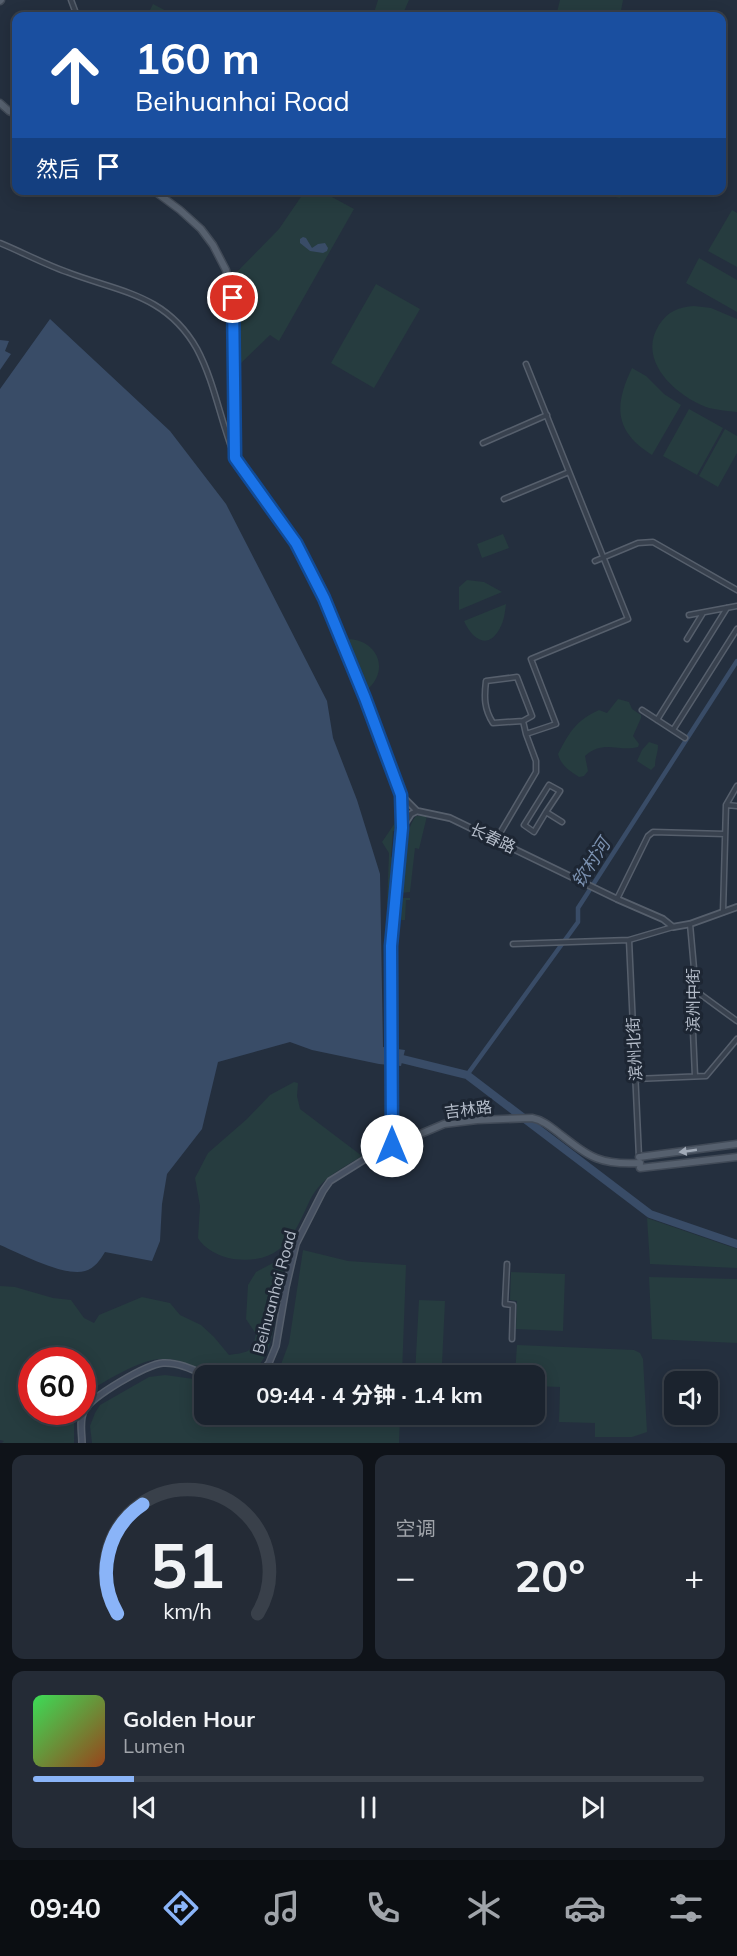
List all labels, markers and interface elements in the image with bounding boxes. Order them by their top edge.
text: 160 m [135,32,260,85]
icon: ahead [36,36,114,114]
text: Beihuanhai Road [135,84,350,118]
icon: arrive [92,150,125,183]
text: 然后 [36,155,80,183]
pin [207,272,258,323]
icon: arrive [216,281,249,314]
street label: 长春路 [467,819,519,857]
water label: 钦村河 [566,831,617,892]
street label: 滨州中街 [683,968,703,1032]
street label: 滨州北街 [622,1017,646,1081]
street label: 吉林路 [443,1096,493,1122]
position arrow [360,1114,424,1178]
one-way arrow [679,1146,698,1155]
street label: Beihuanhai Road [248,1228,300,1356]
speed limit sign: 60 [18,1347,96,1425]
map controls [664,1371,718,1425]
button: sound [664,1371,718,1425]
text: 09:44 · 4 分钟 · 1.4 km [256,1381,483,1409]
text: 空调 [396,1516,436,1541]
text: 51 [150,1525,225,1604]
text: 20° [514,1547,585,1603]
text: − [396,1556,415,1597]
text: + [684,1556,704,1597]
text: km/h [163,1597,211,1624]
text: Golden Hour [123,1705,255,1733]
text: Lumen [123,1733,185,1758]
icon: previous [128,1791,161,1824]
icon: pause [352,1791,385,1824]
icon: next [576,1791,609,1824]
icon: directions [160,1887,202,1929]
icon: music [261,1887,303,1929]
icon: phone [362,1887,404,1929]
icon: climate [463,1887,505,1929]
icon: car [564,1887,606,1929]
icon: filters [665,1887,707,1929]
text: 09:40 [30,1891,101,1925]

